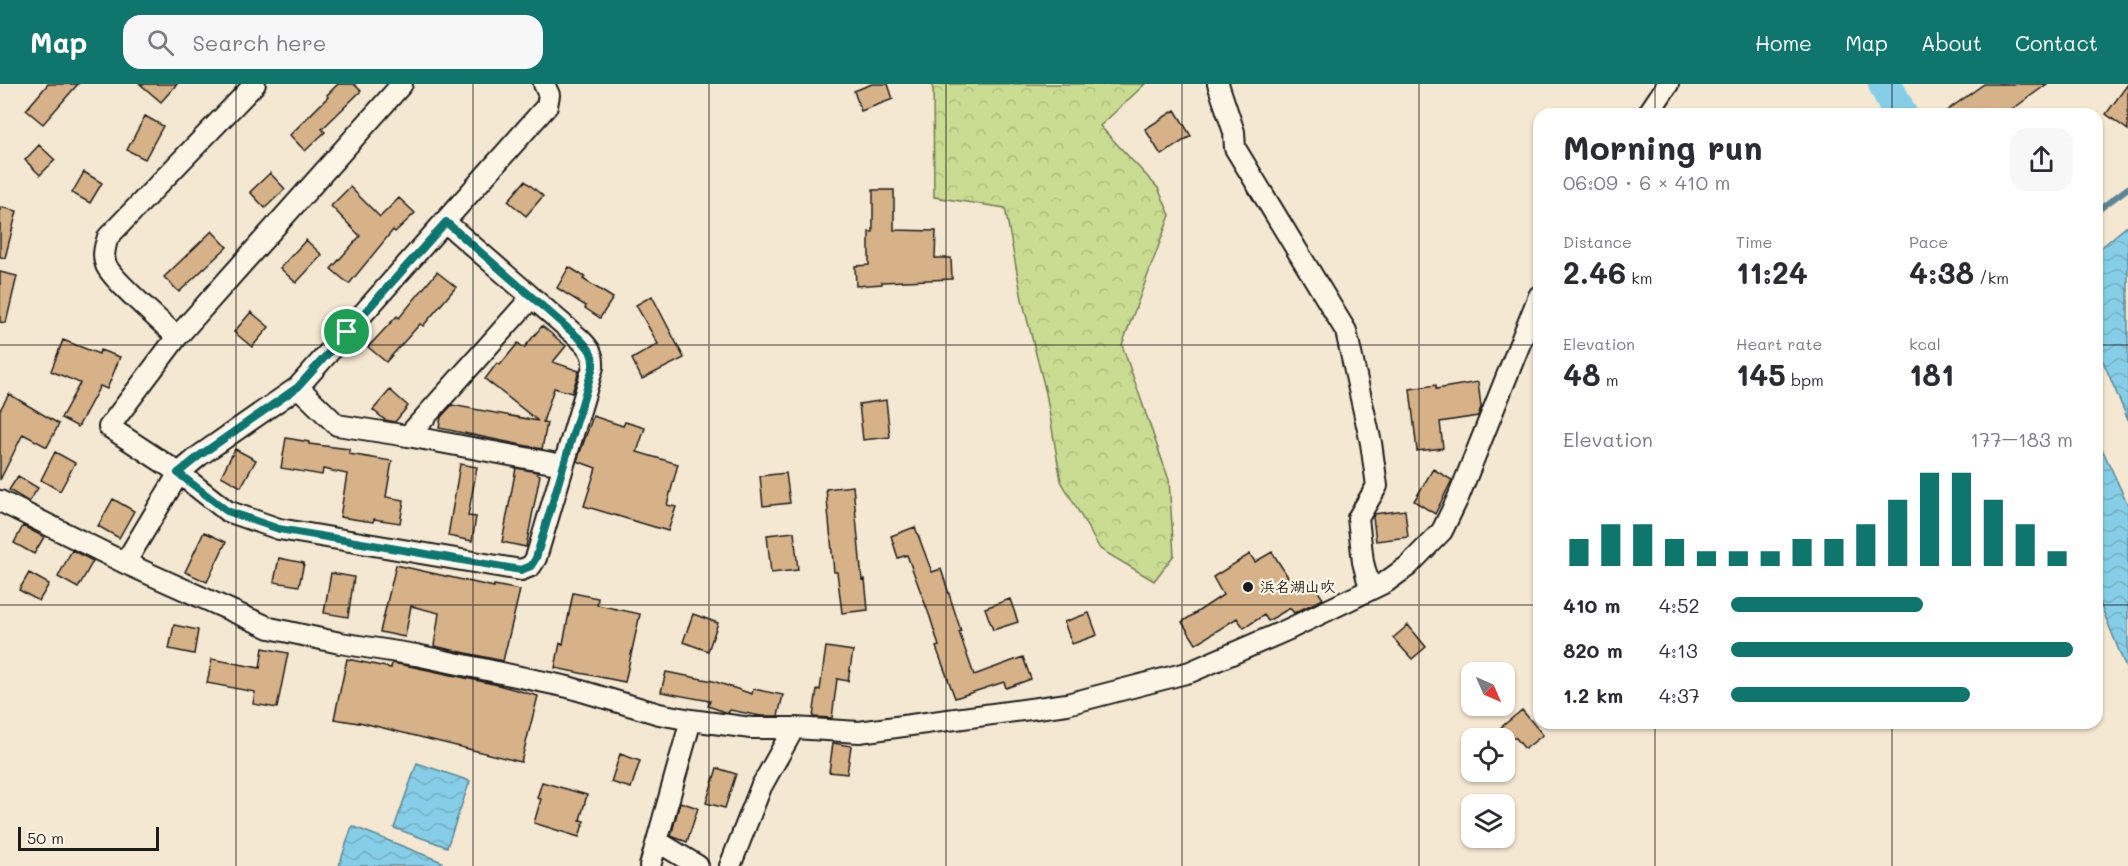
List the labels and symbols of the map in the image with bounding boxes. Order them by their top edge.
pin [321,306,372,357]
place label: 浜名湖山吹 [1260,576,1335,596]
marker: 浜名湖山吹 [1241,580,1255,594]
north arrow [1461,662,1515,716]
scale bar [18,824,159,852]

